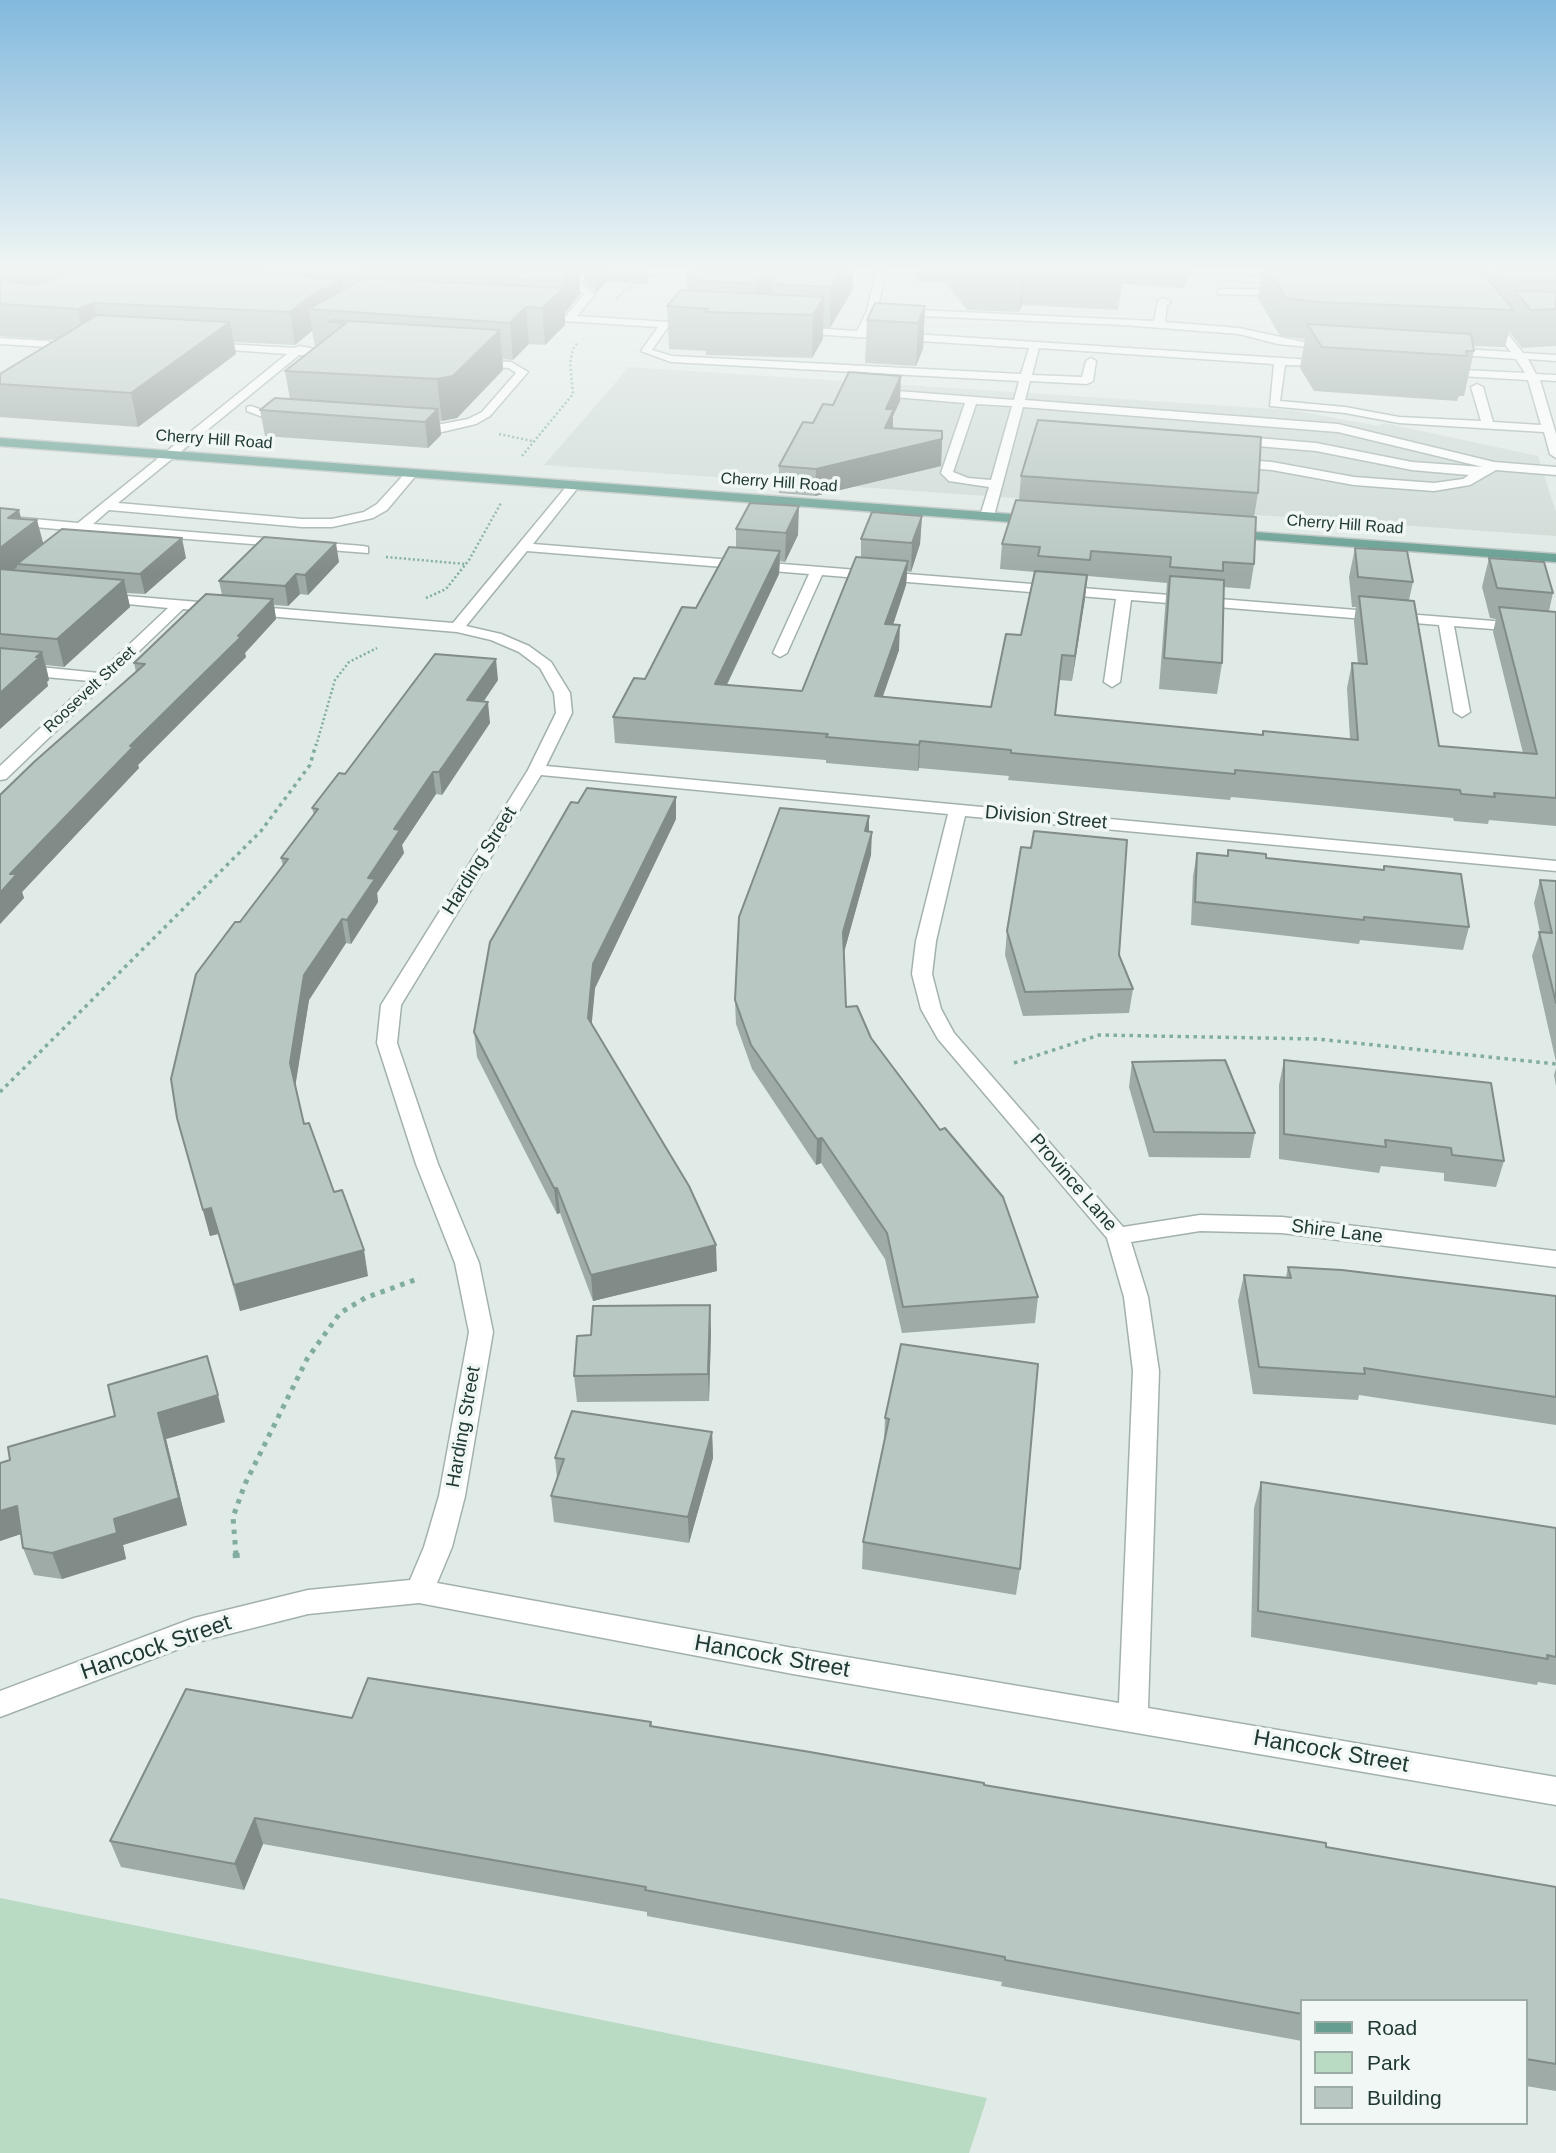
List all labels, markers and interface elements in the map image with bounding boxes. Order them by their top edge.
street label: Cherry Hill Road [155,426,273,454]
street label: Cherry Hill Road [720,469,838,497]
street label: Cherry Hill Road [1286,511,1404,539]
street label: Roosevelt Street [40,643,140,737]
street label: Division Street [984,801,1108,835]
street label: Harding Street [438,803,522,919]
street label: Province Lane [1025,1130,1121,1236]
street label: Shire Lane [1290,1215,1384,1249]
street label: Harding Street [442,1365,486,1489]
street label: Hancock Street [77,1609,235,1687]
street label: Hancock Street [692,1630,852,1684]
street label: Hancock Street [1251,1725,1411,1779]
legend [1300,1999,1528,2125]
text: Road [1367,2016,1417,2039]
text: Park [1367,2051,1410,2074]
text: Building [1367,2086,1442,2109]

